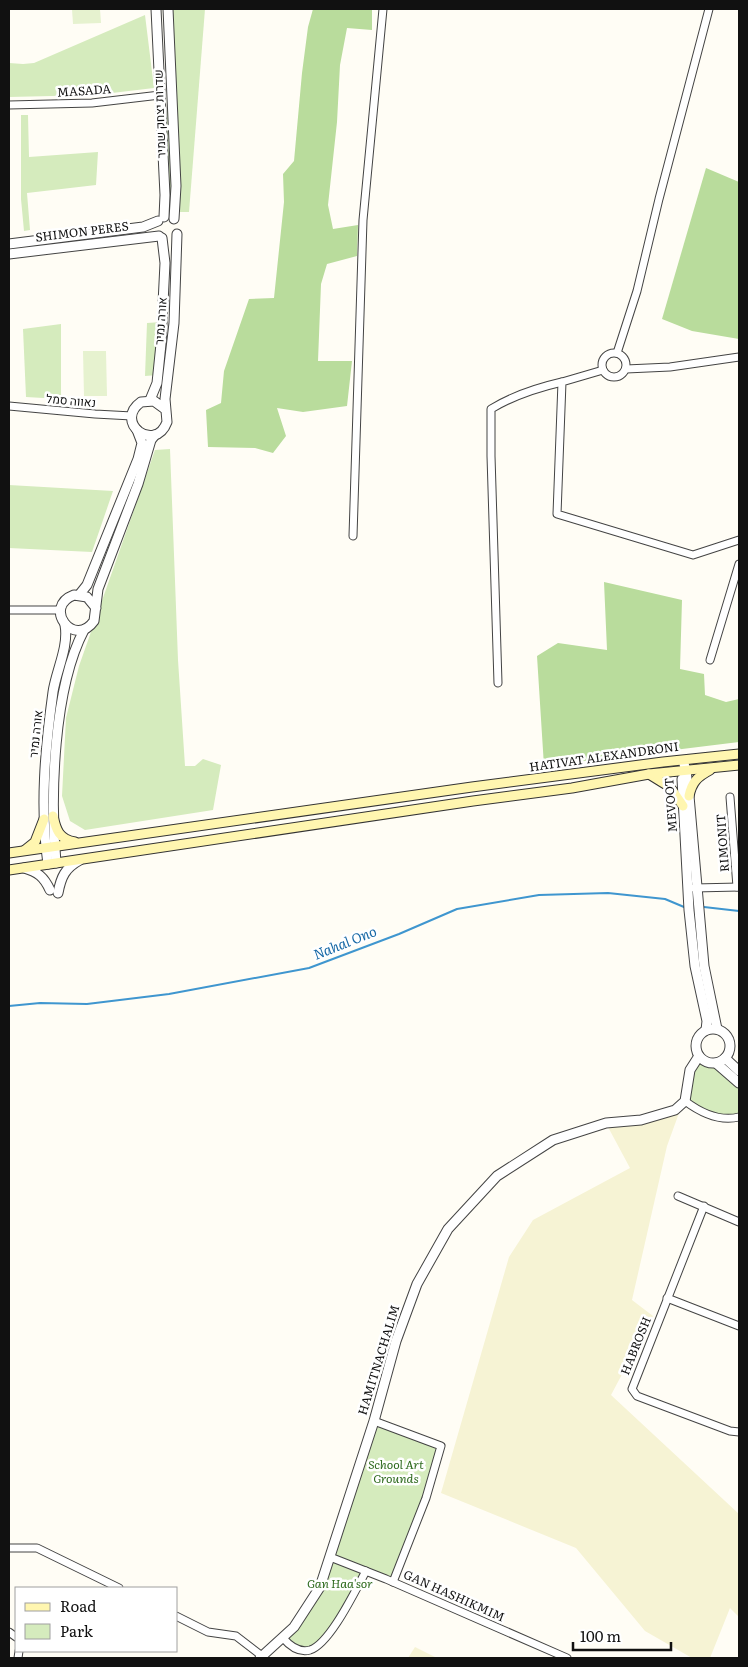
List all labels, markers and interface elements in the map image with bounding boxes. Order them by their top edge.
street label: שדרות יצחק שמיר [148,69,170,159]
street label: MASADA [56,79,112,101]
street label: SHIMON PERES [34,216,130,246]
street label: אורה נמיר [149,296,171,346]
street label: נאווה סמל [45,389,97,411]
street label: אורה נמיר [24,709,46,759]
street label: HATIVAT ALEXANDRONI [528,737,680,775]
street label: MEVOOT [659,777,681,833]
street label: RIMONIT [711,813,733,873]
water label: Nahal Ono [310,920,379,964]
street label: HAMITNACHALIM [353,1302,403,1417]
street label: HABROSH [615,1314,655,1377]
park label: School Art Grounds [368,1455,424,1487]
street label: GAN HASHIKMIM [401,1565,508,1626]
park label: Gan Haa'sor [307,1574,373,1592]
legend [15,1587,178,1652]
text: Road [60,1594,96,1617]
text: Park [60,1619,94,1642]
scale bar [573,1620,670,1652]
text: 100 m [580,1624,621,1647]

